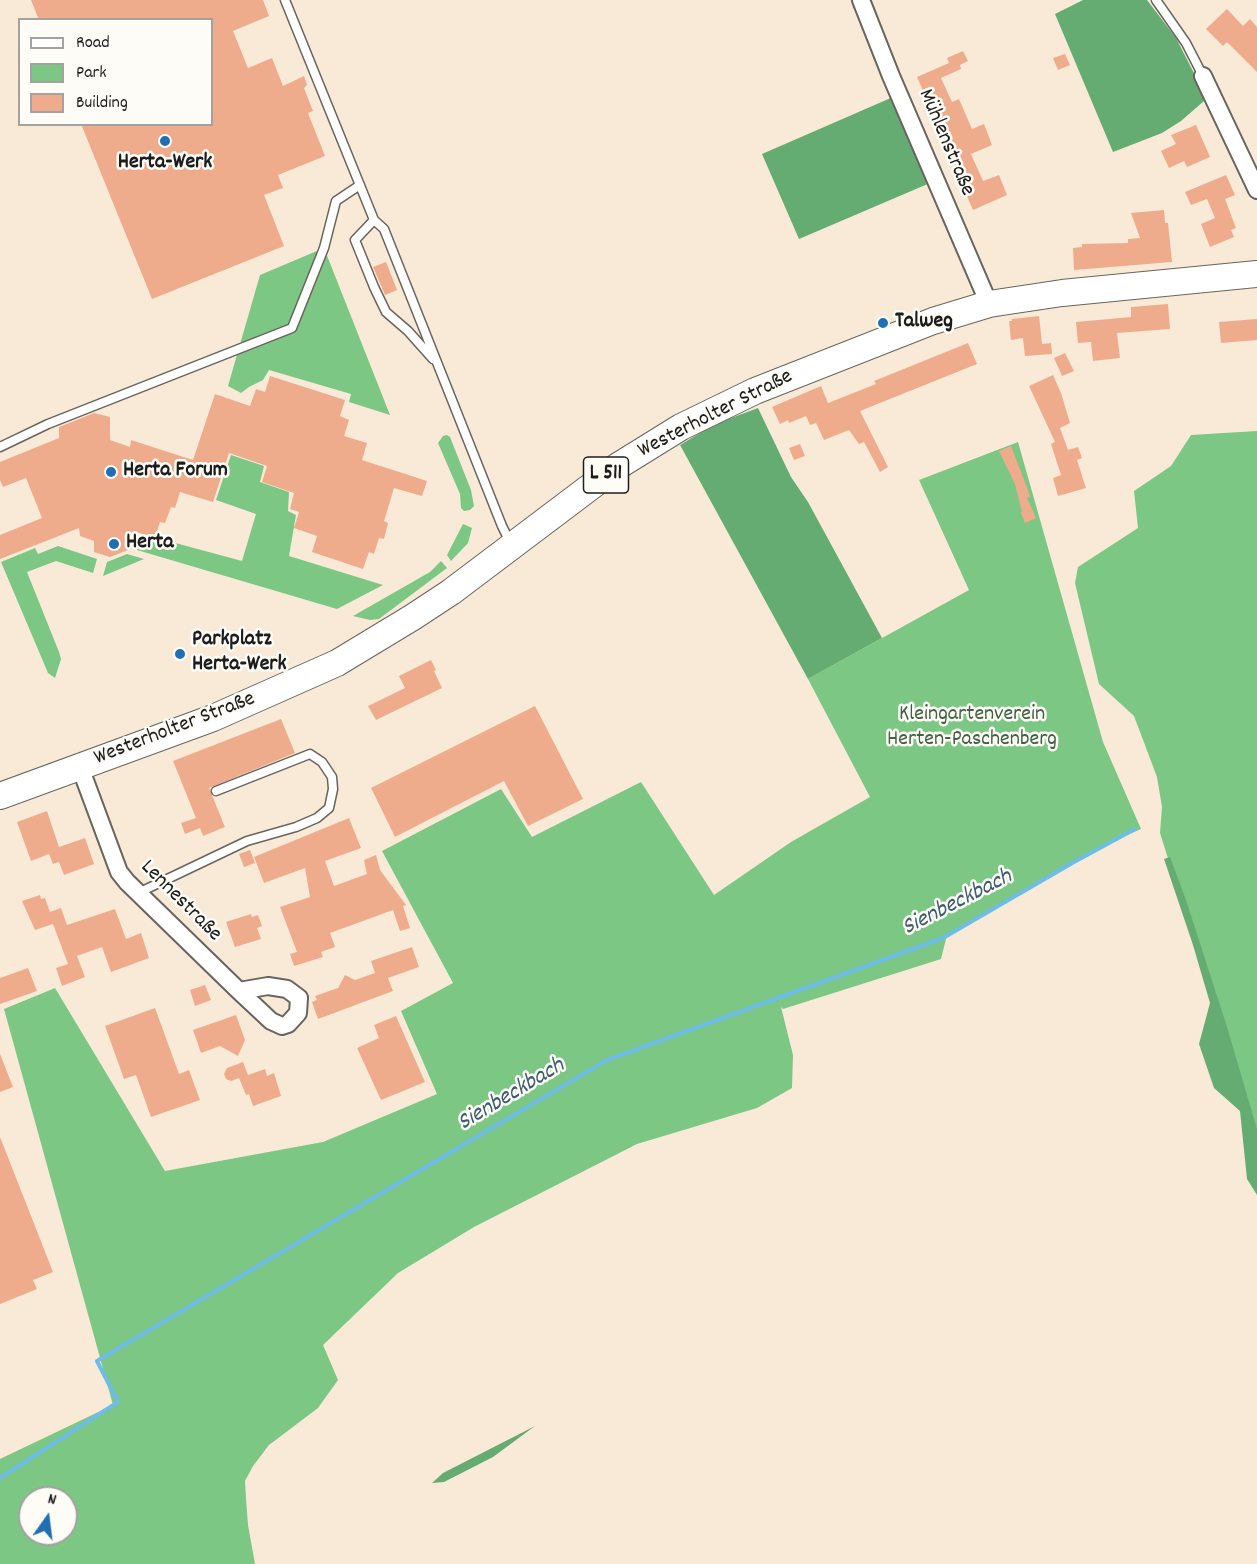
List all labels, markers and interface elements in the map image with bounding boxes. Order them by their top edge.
legend [18,18,213,126]
text: Road [76,31,110,56]
text: Park [76,61,107,86]
street label: Mühlenstraße [911,86,979,200]
text: Building [76,91,128,116]
marker: Herta-Werk [158,134,172,148]
place label: Herta-Werk [118,151,212,177]
place label: Talweg [895,310,953,336]
marker: Talweg [876,316,890,330]
street label: Westerholter Straße [634,365,798,465]
road number: L 511 [584,457,628,493]
place label: Herta Forum [123,459,228,485]
marker: Herta Forum [104,465,118,479]
place label: Herta [126,531,174,557]
marker: Herta [107,537,121,551]
place label: Parkplatz Herta-Werk [192,628,287,680]
marker: Parkplatz Herta-Werk [173,647,187,661]
street label: Westerholter Straße [91,687,259,773]
park label: Kleingartenverein Herten-Paschenberg [887,703,1057,754]
street label: Lennestraße [134,856,226,948]
water label: Sienbeckbach [898,864,1018,944]
water label: Sienbeckbach [453,1053,571,1139]
north arrow [18,1486,78,1546]
text: N [45,1488,59,1512]

